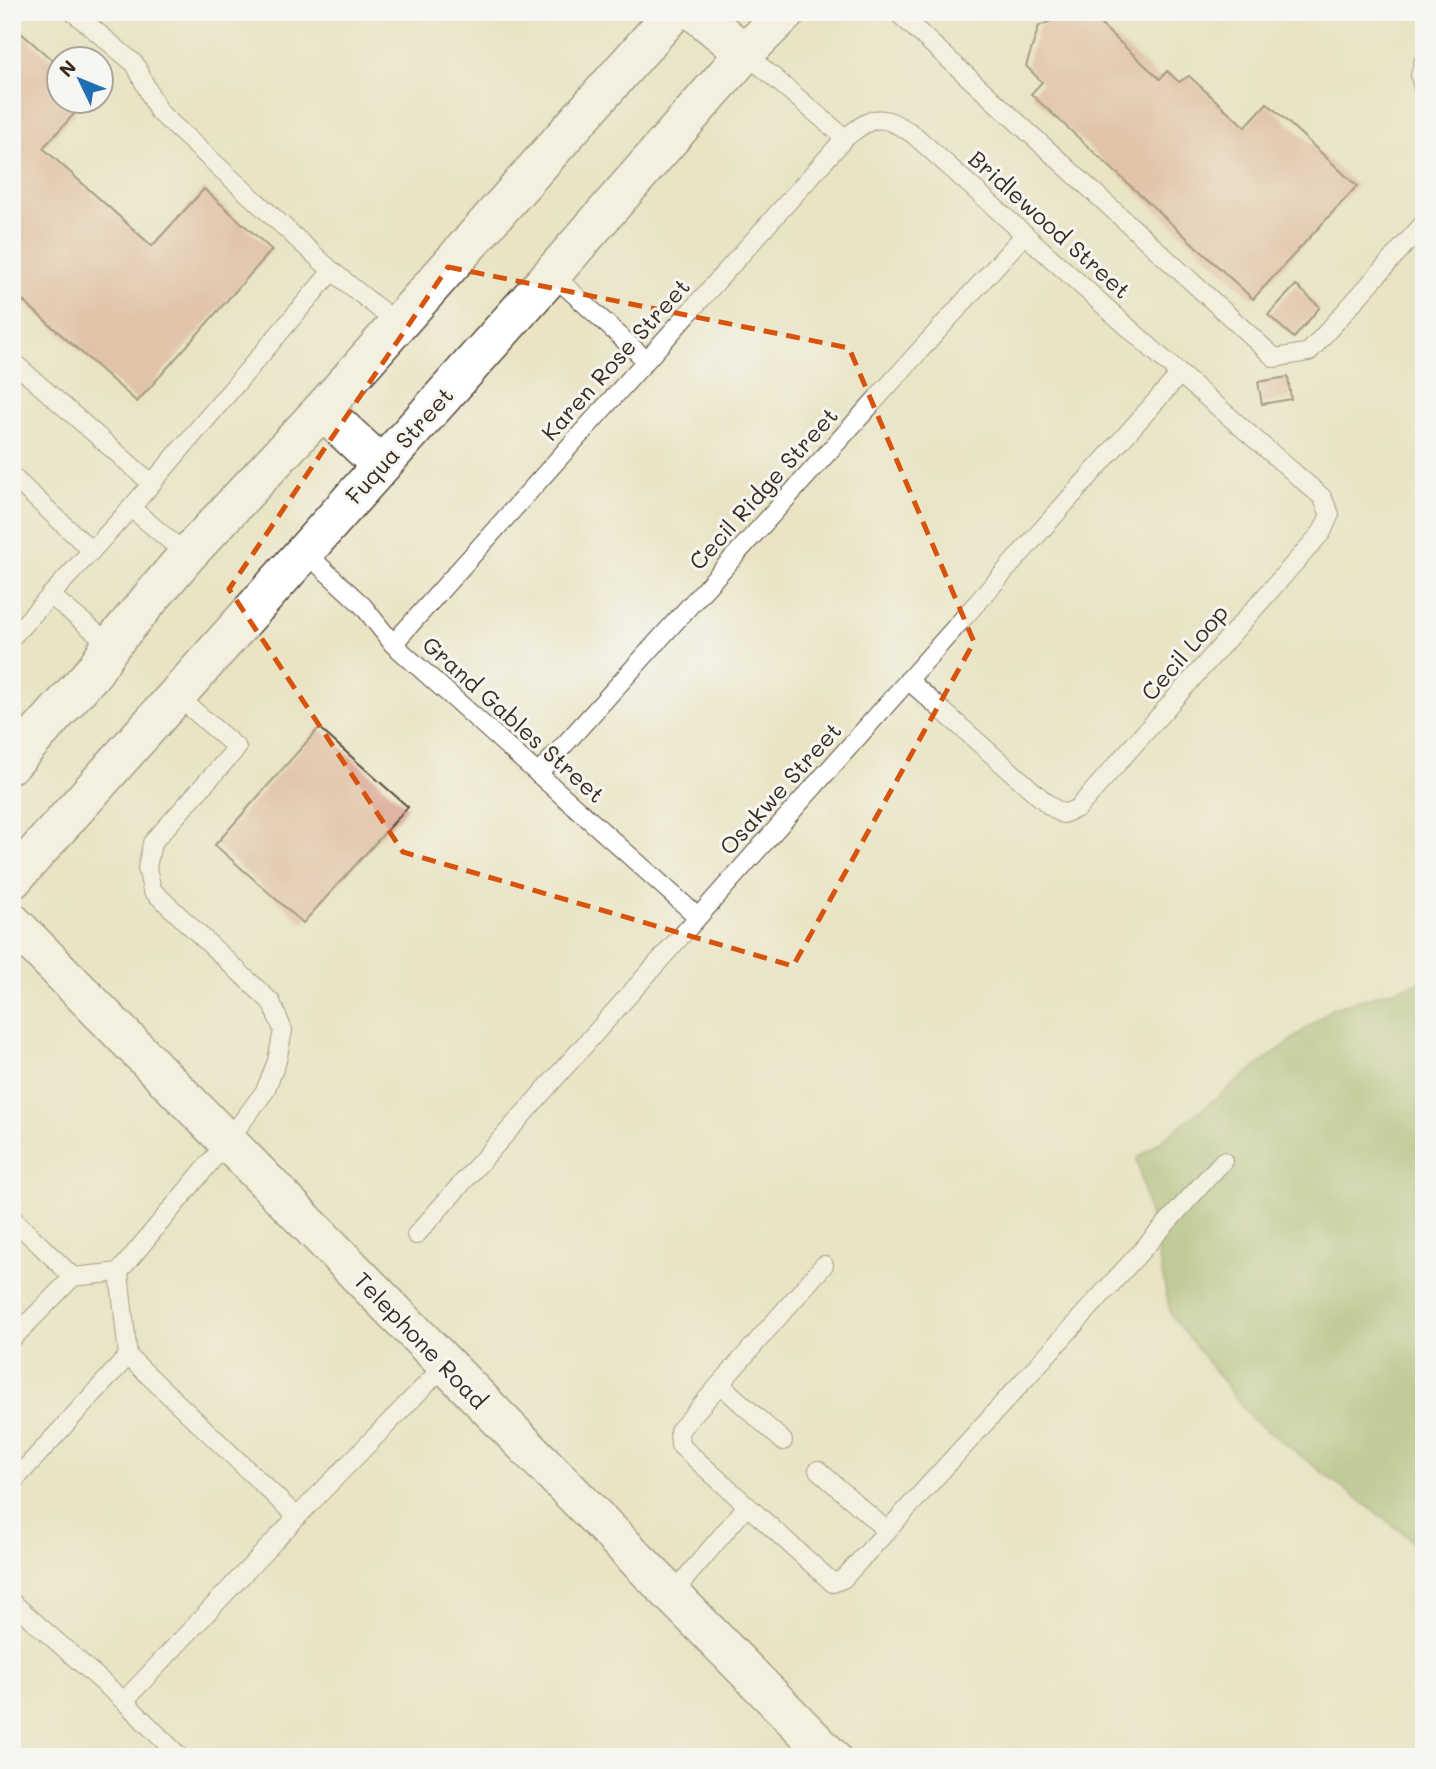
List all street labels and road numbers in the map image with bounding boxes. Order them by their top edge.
street label: Bridlewood Street [963,143,1137,305]
street label: Karen Rose Street [534,271,696,447]
street label: Fuqua Street [338,380,460,510]
street label: Cecil Ridge Street [682,400,844,576]
street label: Cecil Loop [1134,598,1234,706]
street label: Grand Gables Street [416,629,612,809]
street label: Osakwe Street [712,715,848,861]
street label: Telephone Road [348,1265,494,1415]

